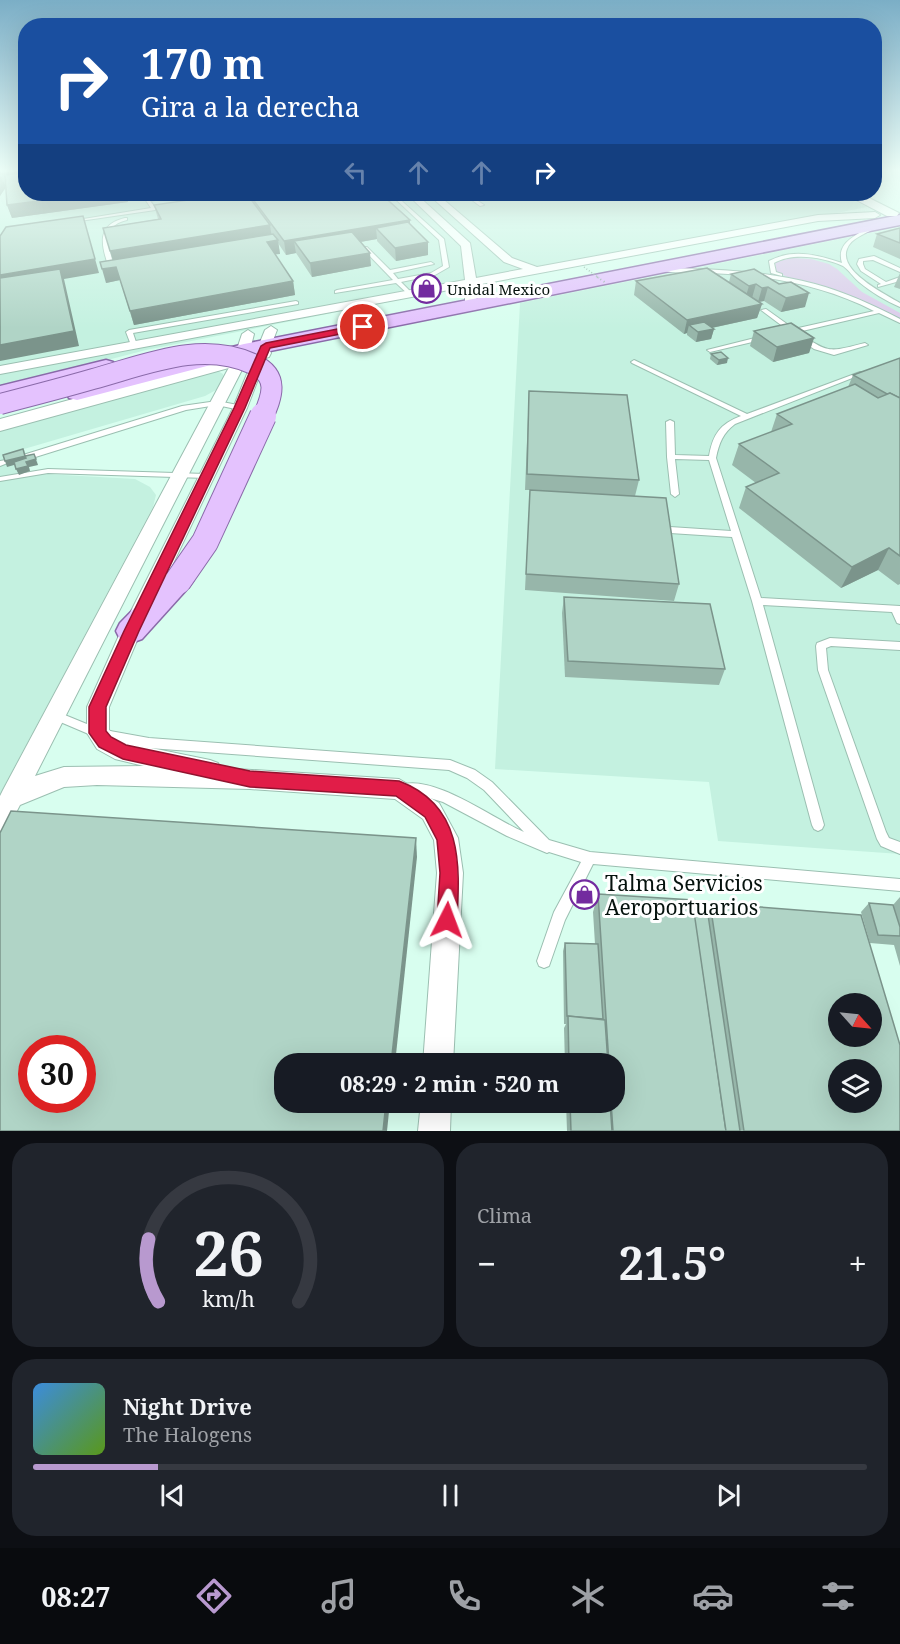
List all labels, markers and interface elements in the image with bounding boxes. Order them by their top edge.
text: 170 m [141,34,265,91]
icon: right [42,42,120,120]
text: Gira a la derecha [141,88,360,125]
icon: left [339,156,372,189]
icon: ahead [402,156,435,189]
icon: ahead [465,156,498,189]
icon: right [528,156,561,189]
shop icon: Unidal Mexico [410,273,442,305]
place label: Unidal Mexico [447,279,550,299]
pin [337,301,388,352]
icon: arrive [346,310,379,343]
place label: Talma Servicios Aeroportuarios [605,869,763,921]
shop icon: Talma Servicios Aeroportuarios [568,879,600,911]
position arrow [415,888,479,952]
north arrow [828,993,882,1047]
map controls [828,993,882,1113]
speed limit sign: 30 [18,1035,96,1113]
button: layers [828,1059,882,1113]
text: 08:29 · 2 min · 520 m [340,1068,559,1098]
text: Clima [477,1202,532,1229]
text: 26 [193,1209,263,1294]
text: 21.5° [619,1232,726,1293]
text: − [477,1241,496,1286]
text: + [849,1241,867,1286]
text: km/h [202,1284,255,1313]
text: Night Drive [123,1391,252,1421]
text: The Halogens [123,1421,252,1448]
icon: previous [156,1479,189,1512]
icon: pause [434,1479,467,1512]
icon: next [712,1479,745,1512]
icon: directions [193,1575,235,1617]
icon: music [318,1575,360,1617]
icon: phone [443,1575,485,1617]
icon: climate [567,1575,609,1617]
icon: car [692,1575,734,1617]
icon: filters [817,1575,859,1617]
text: 08:27 [41,1578,111,1615]

